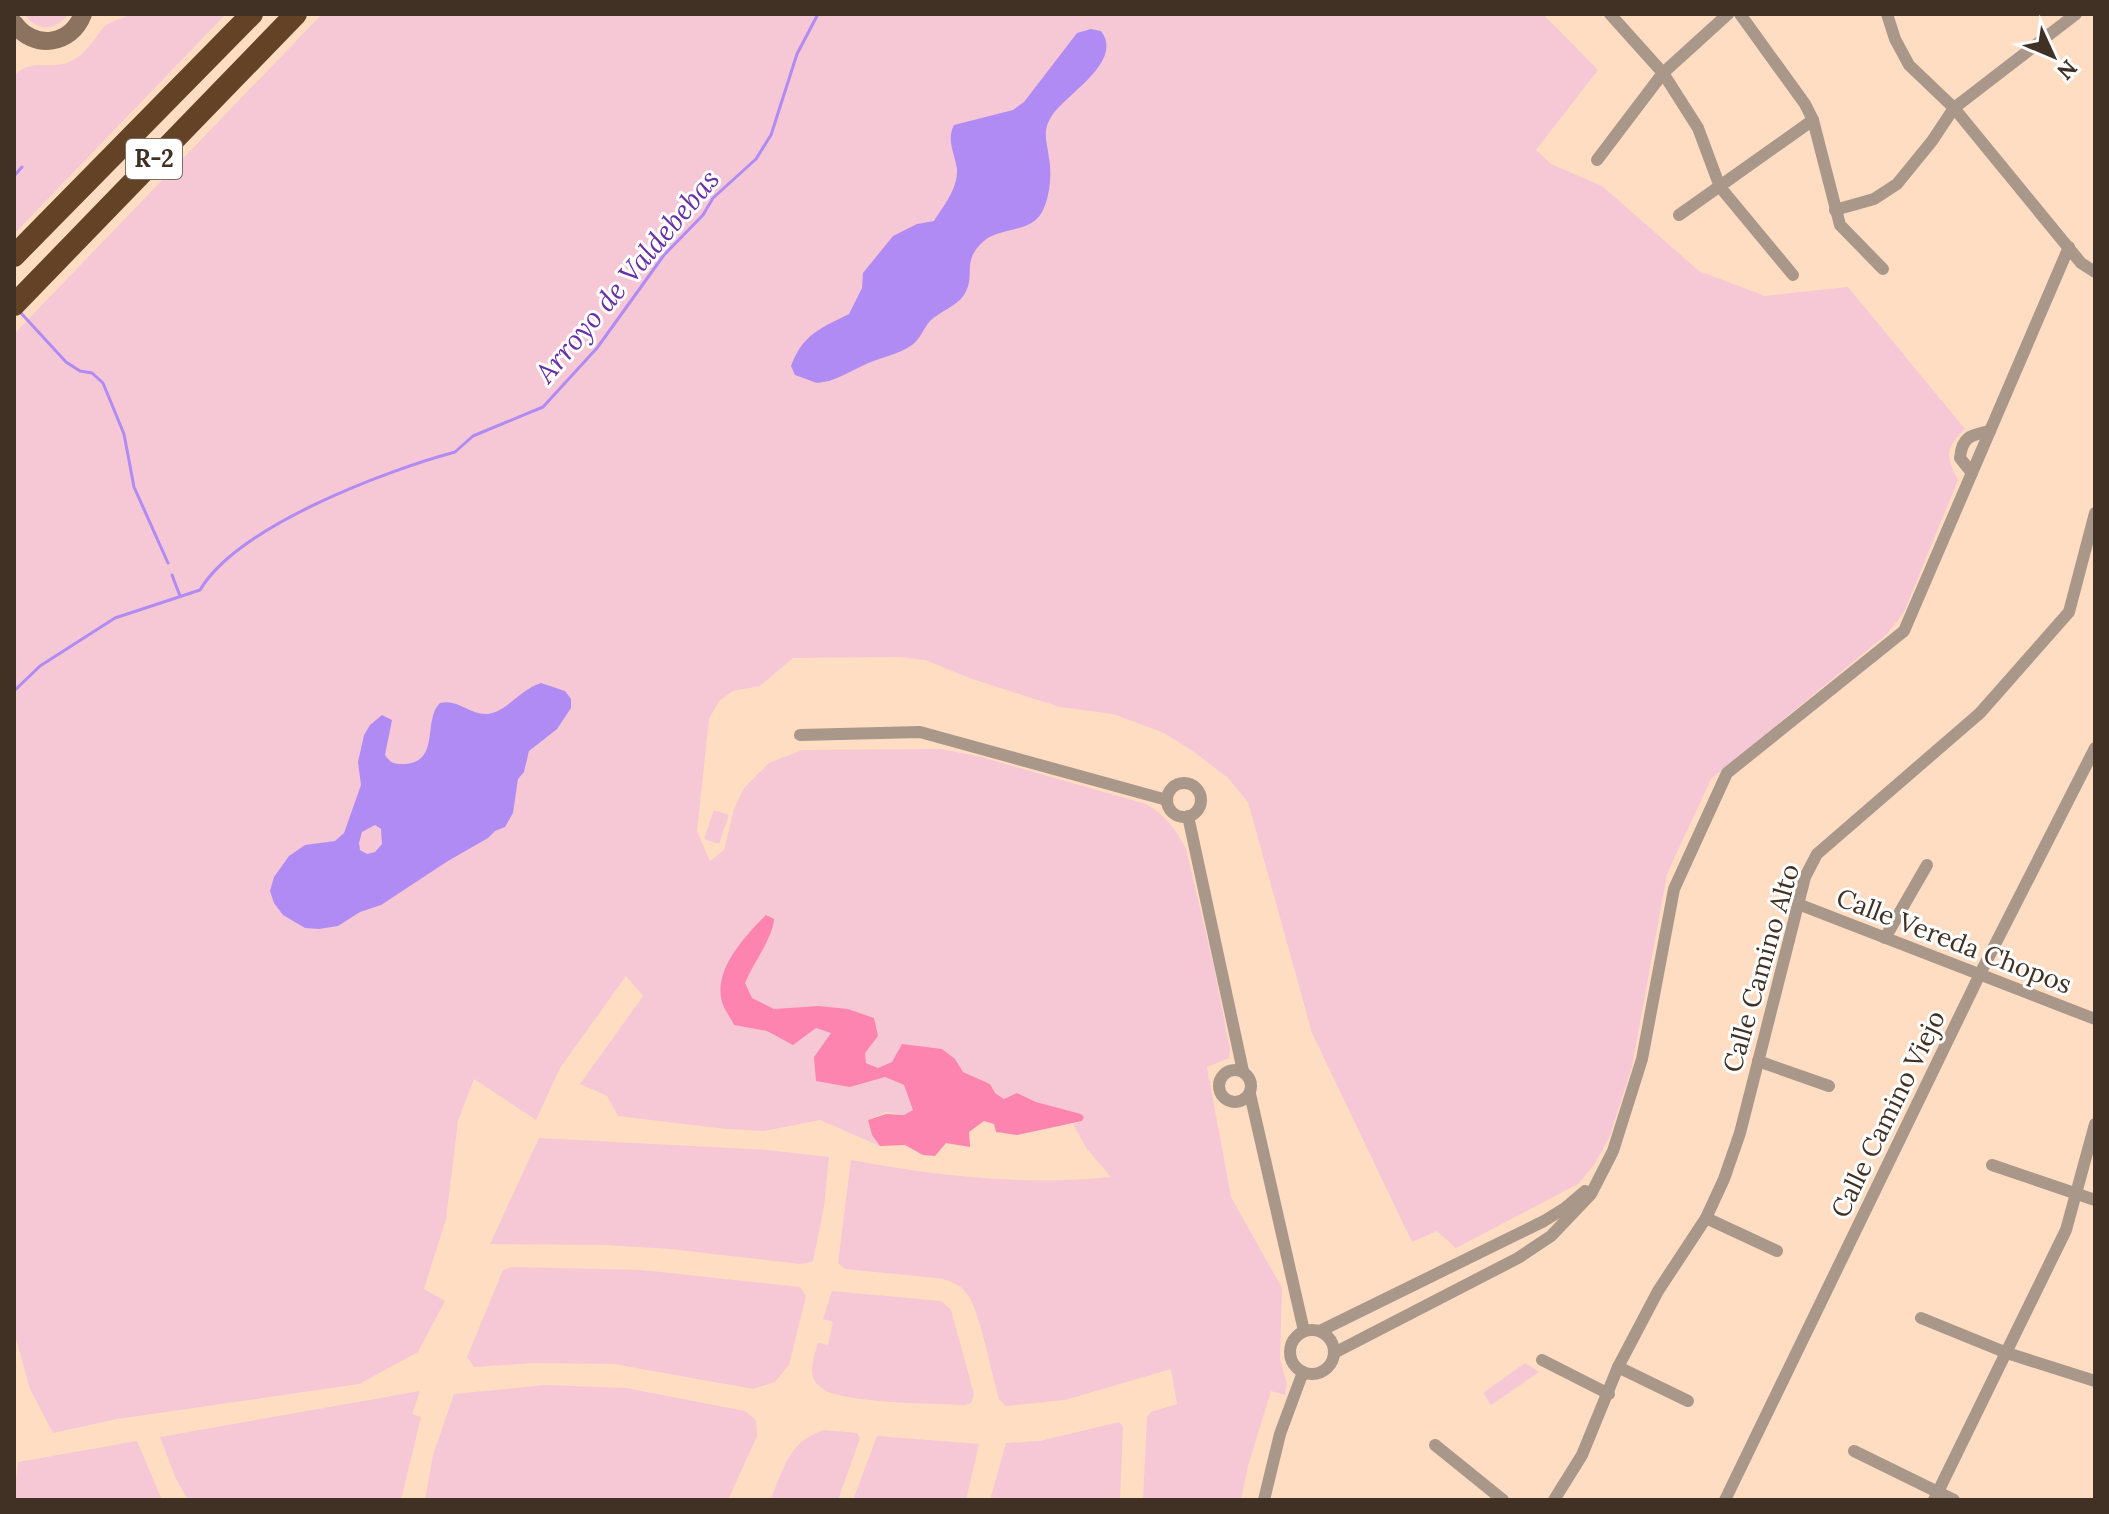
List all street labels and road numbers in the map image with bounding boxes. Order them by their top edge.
road number: R-2 [126,139,182,179]
street label: Calle Camino Alto [1715,860,1806,1076]
street label: Calle Vereda Chopos [1832,880,2076,1001]
street label: Calle Camino Viejo [1823,1005,1952,1223]

